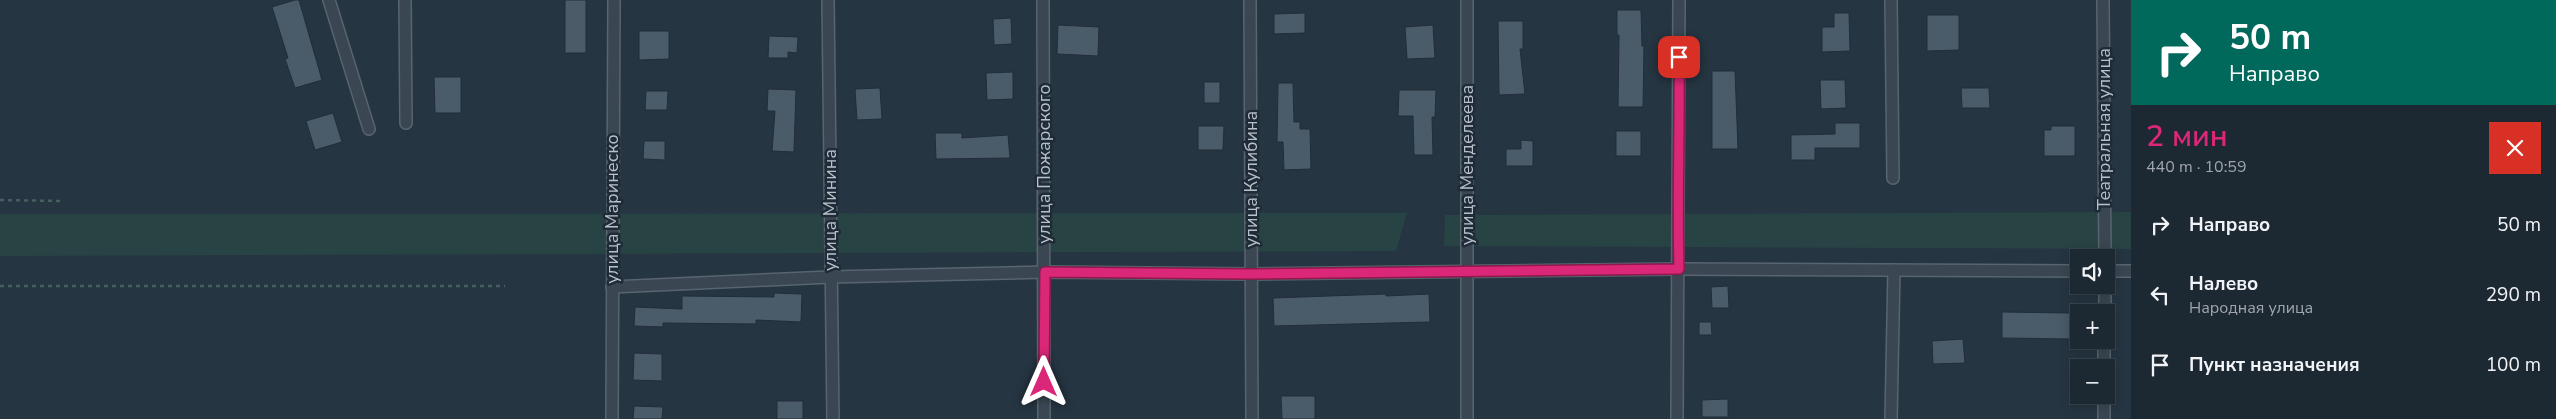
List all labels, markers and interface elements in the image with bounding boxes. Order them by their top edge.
text: 50 m [2229,14,2311,61]
icon: right [2146,20,2211,85]
pin [1658,36,1700,78]
icon: arrive [1665,43,1693,71]
street label: Театральная улица [2092,48,2116,210]
text: Направо [2229,59,2320,89]
street label: улица Пожарского [1032,84,1056,244]
street label: улица Менделеева [1455,85,1479,245]
street label: улица Кулибина [1239,111,1263,247]
text: 2 мин [2146,116,2228,157]
button: close [2489,122,2541,174]
street label: улица Маринеско [600,134,624,284]
street label: улица Минина [818,149,842,271]
text: 440 m · 10:59 [2146,156,2247,178]
icon: right [2146,211,2174,239]
text: Направо [2189,212,2270,238]
text: 50 m [2497,212,2541,238]
map controls [2070,249,2115,404]
button: sound [2070,249,2115,294]
text: Налево [2189,271,2258,297]
icon: left [2146,281,2174,309]
text: 290 m [2486,282,2541,308]
text: Народная улица [2189,297,2313,319]
button: + [2070,304,2115,349]
icon: arrive [2146,351,2174,379]
text: Пункт назначения [2189,352,2360,378]
text: 100 m [2486,352,2541,378]
position arrow [1017,355,1069,407]
button: − [2070,359,2115,404]

